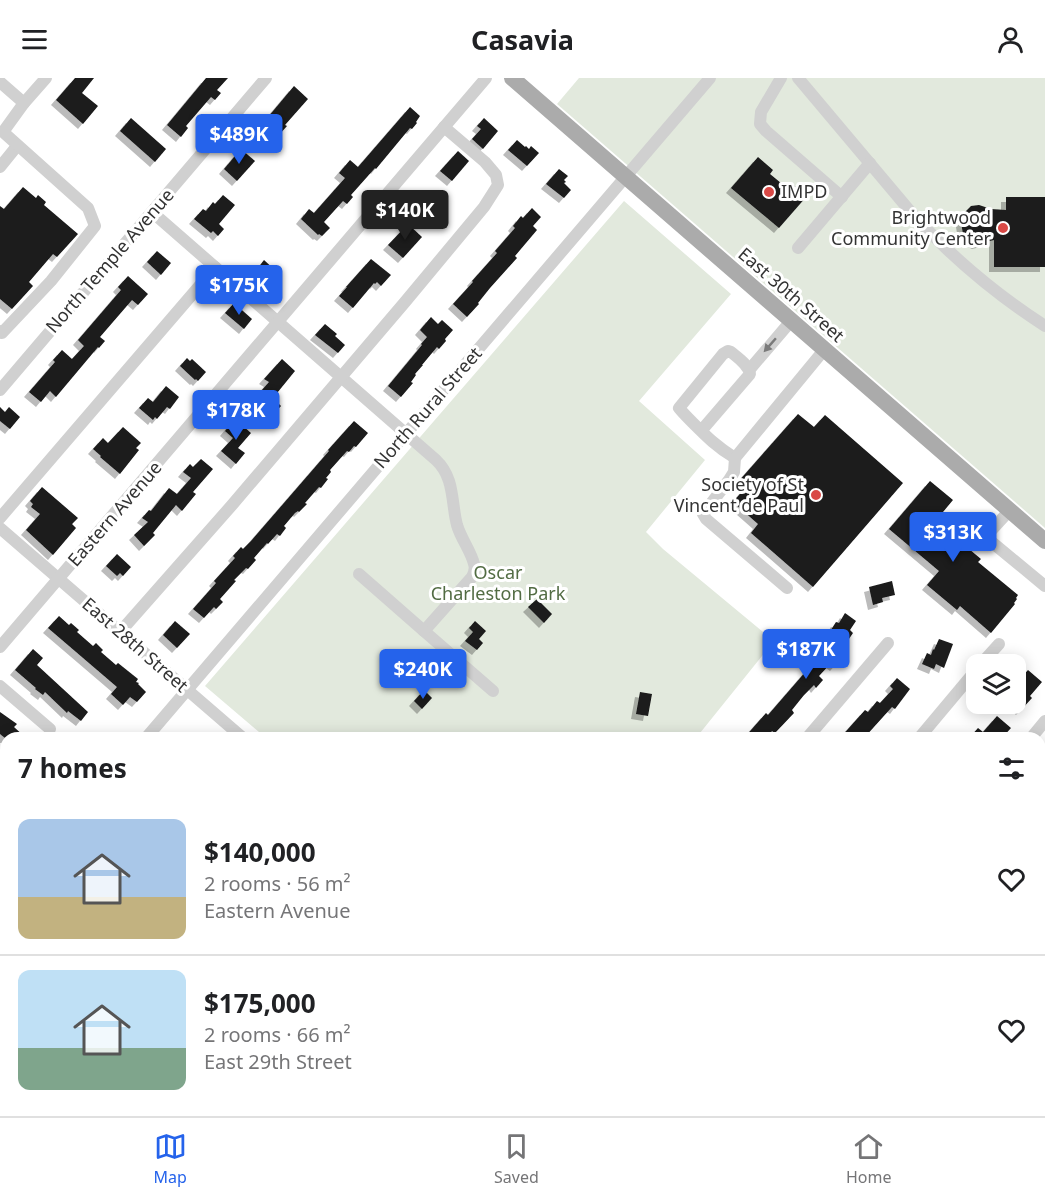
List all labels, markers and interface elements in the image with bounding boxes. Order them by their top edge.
text: Casavia [471,21,574,58]
icon: menu [18,23,51,56]
icon: person [994,23,1027,56]
pin: $489K [197,114,281,165]
text: $489K [209,120,269,147]
place label: IMPD [781,179,827,203]
street label: North Temple Avenue [40,183,179,338]
marker: IMPD [762,185,776,199]
pin: $140K [363,190,447,241]
text: $140K [375,196,435,223]
place label: Brightwood Community Center [831,205,992,250]
marker: Brightwood Community Center [996,221,1010,235]
street label: East 30th Street [734,242,850,347]
pin: $175K [197,265,281,316]
text: $175K [209,271,269,298]
one-way arrow [764,337,777,352]
street label: North Rural Street [368,341,487,473]
pin: $178K [194,390,278,441]
text: $178K [206,396,266,423]
street label: Eastern Avenue [62,456,167,571]
place label: Society of St Vincent de Paul [674,472,804,517]
marker: Society of St Vincent de Paul [809,488,823,502]
pin: $313K [911,512,995,563]
text: $313K [923,518,983,545]
park label: Oscar Charleston Park [431,560,566,605]
street label: East 28th Street [78,592,194,697]
pin: $187K [764,629,848,680]
text: $187K [776,635,836,662]
pin: $240K [381,649,465,700]
map controls [966,654,1026,714]
button: layers [966,654,1026,714]
text: $240K [393,655,453,682]
text: 7 homes [18,750,127,786]
icon: filters [995,752,1028,785]
text: $140,000 [204,834,316,870]
icon: home [66,843,138,915]
icon: heart [995,863,1028,896]
text: 2 rooms · 56 m² [204,870,351,897]
text: Eastern Avenue [204,897,350,924]
text: $175,000 [204,985,316,1021]
icon: home [66,994,138,1066]
icon: heart [995,1014,1028,1047]
text: 2 rooms · 66 m² [204,1021,351,1048]
text: East 29th Street [204,1048,352,1075]
tab: Map [154,1130,187,1188]
tab: Saved [494,1130,539,1188]
tab: Home [846,1130,891,1188]

